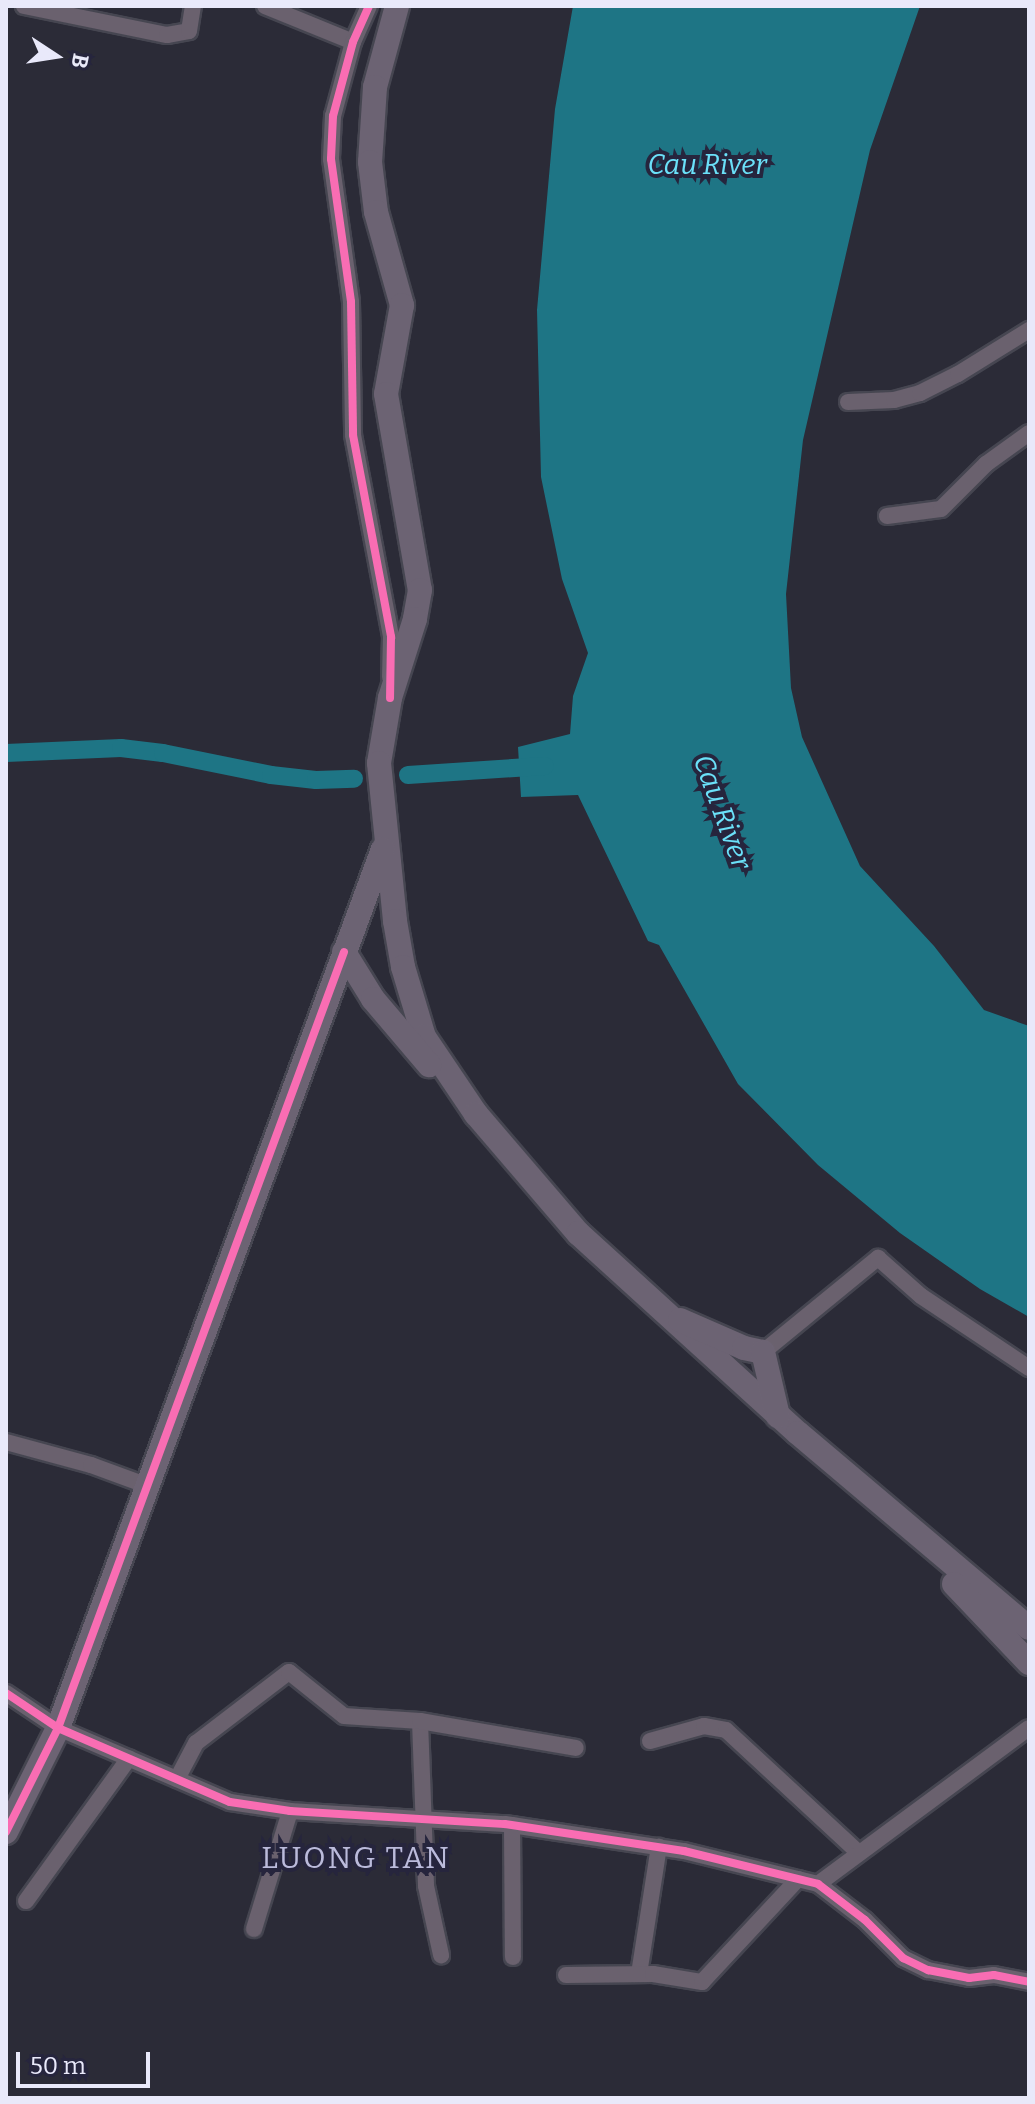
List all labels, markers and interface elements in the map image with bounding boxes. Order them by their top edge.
north arrow [16,16,96,96]
text: B [65,51,95,71]
water label: Cau River [647,148,767,182]
water label: Cau River [686,750,758,874]
district label: LUONG TAN [261,1840,451,1876]
scale bar [20,2036,154,2086]
text: 50 m [30,2052,86,2080]

